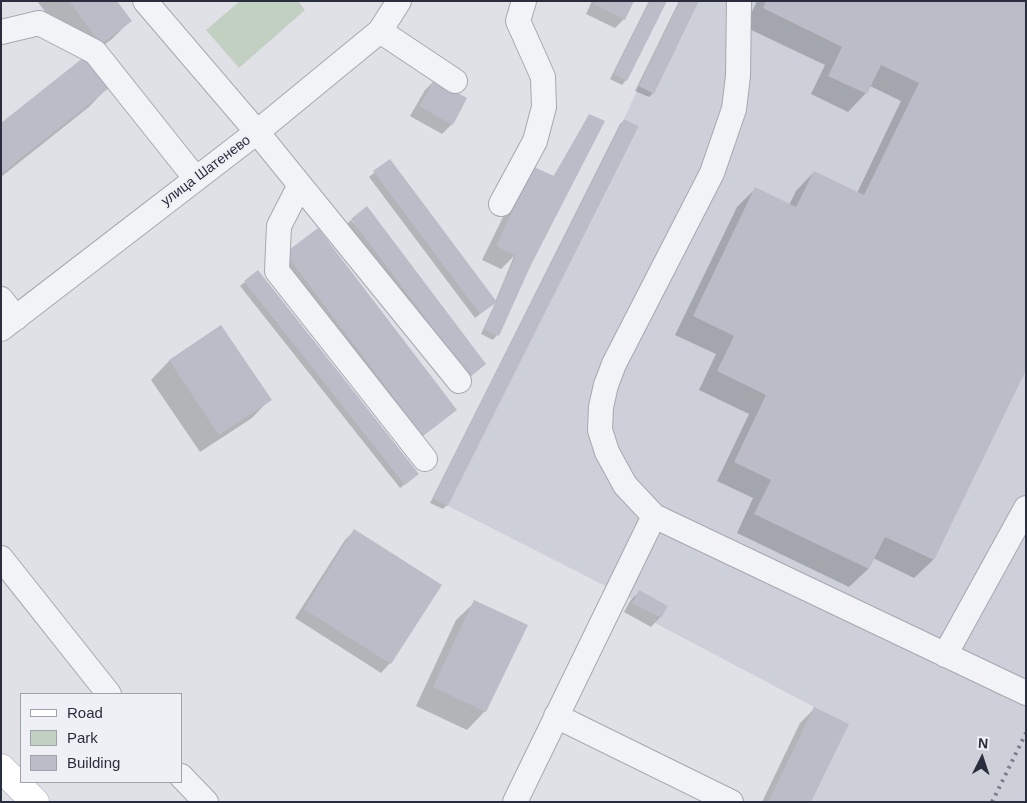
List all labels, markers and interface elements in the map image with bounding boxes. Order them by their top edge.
street label: улица Шатенево [158,132,254,210]
legend [20,693,182,783]
text: Road [67,704,103,721]
text: Park [67,729,98,746]
north arrow [957,733,1007,783]
text: N [977,735,989,751]
text: Building [67,754,120,771]

